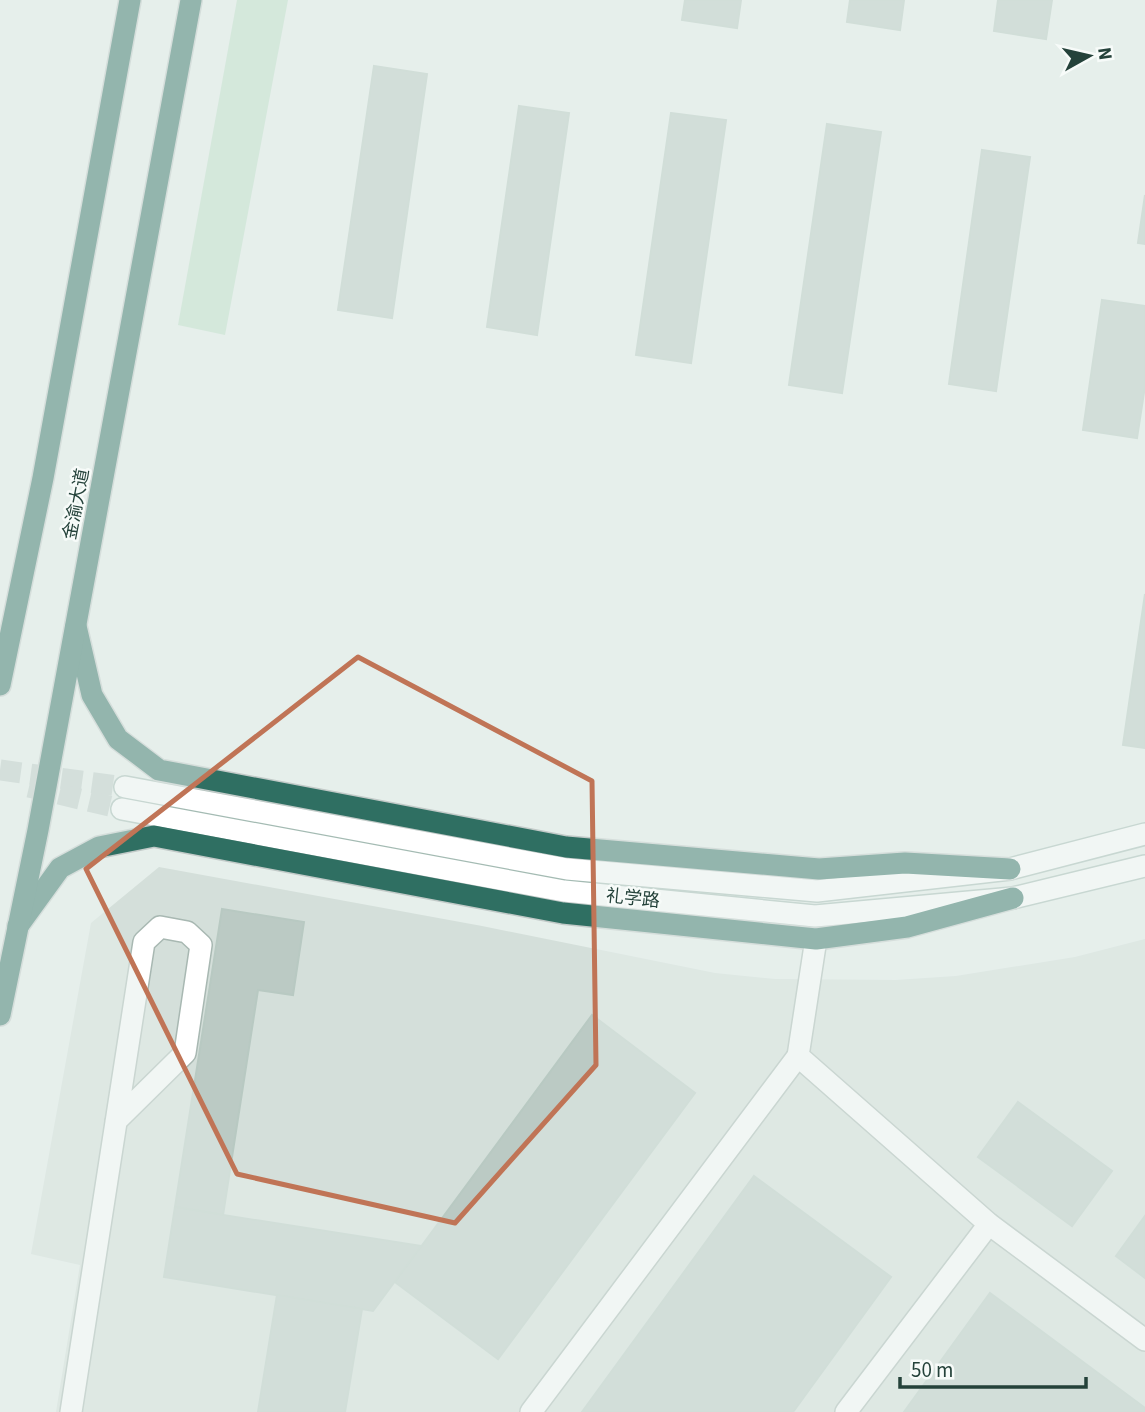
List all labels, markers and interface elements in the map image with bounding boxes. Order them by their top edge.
north arrow [1054,21,1124,91]
text: N [1090,46,1119,62]
street label: 金渝大道 [57,466,96,542]
street label: 礼学路 [605,883,661,914]
scale bar [900,1346,1086,1390]
text: 50 m [911,1355,953,1385]

